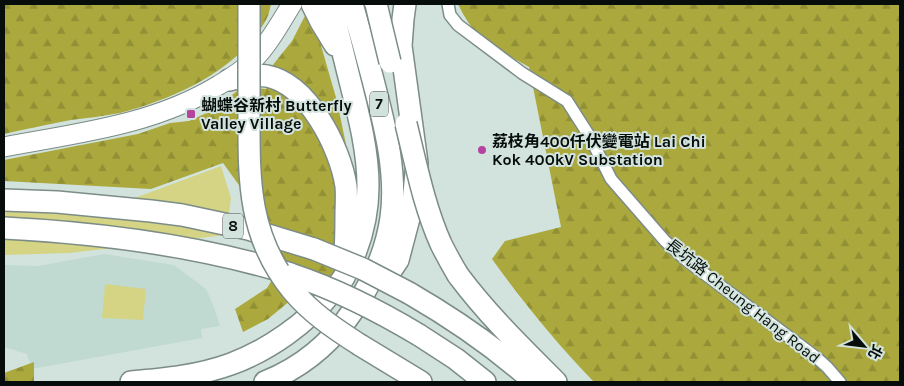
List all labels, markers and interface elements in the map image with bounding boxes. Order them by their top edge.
road number: 7 [370,92,388,116]
place label: 蝴蝶谷新村 Butterfly Valley Village [201,96,352,133]
marker: 蝴蝶谷新村 Butterfly Valley Village [185,108,197,120]
place label: 荔枝角400仟伏變電站 Lai Chi Kok 400kV Substation [492,132,706,169]
marker: 荔枝角400仟伏變電站 Lai Chi Kok 400kV Substation [476,144,488,156]
road number: 8 [223,214,243,238]
street label: 長坑路 Cheung Hang Road [662,235,824,367]
north arrow [839,321,889,371]
text: 北 [864,342,886,362]

